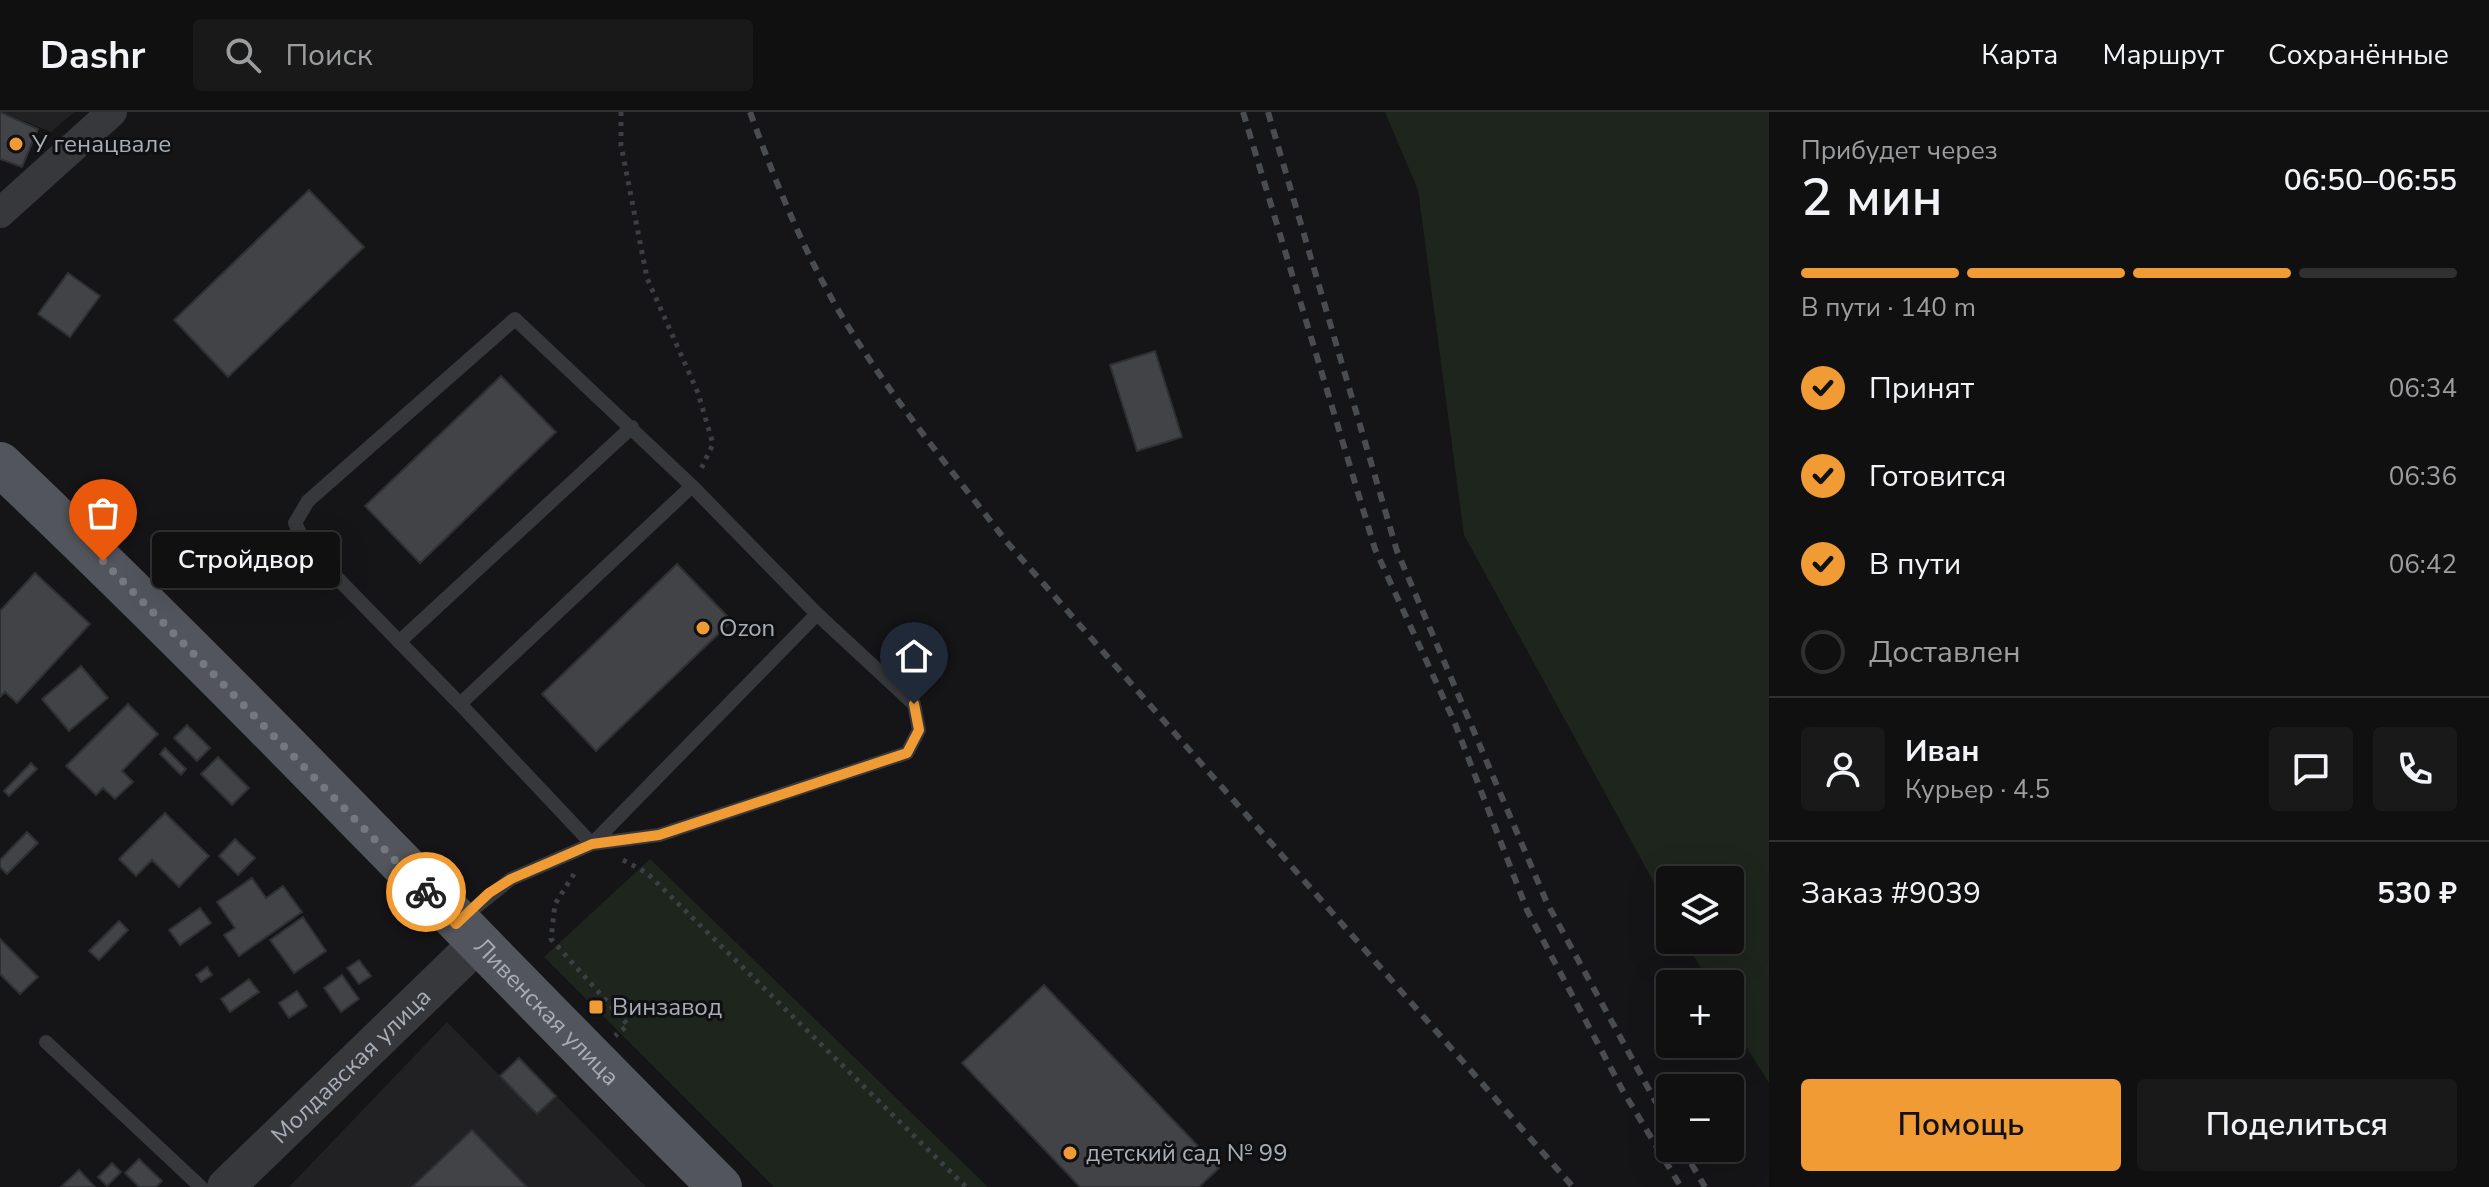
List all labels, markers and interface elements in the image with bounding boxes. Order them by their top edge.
search box [193,19,753,91]
text: Dashr [40,30,145,81]
icon: search [221,33,265,77]
text: Поиск [285,35,373,76]
text: Карта [1981,36,2058,74]
text: Маршрут [2102,36,2224,74]
text: Сохранённые [2268,36,2449,74]
place label: У генацвале [31,128,171,160]
text: Прибудет через [1801,133,1998,168]
marker: У генацвале [7,135,25,153]
text: 06:50–06:55 [2284,160,2457,201]
text: 2 мин [1801,162,1943,233]
text: В пути · 140 m [1801,290,1976,325]
icon: check [1801,366,1845,410]
text: Принят [1869,368,1974,409]
text: 06:34 [2389,371,2457,406]
icon: check [1801,454,1845,498]
text: Готовится [1869,456,2006,497]
text: 06:36 [2389,459,2457,494]
pin [69,479,137,561]
icon: bag [81,491,125,535]
callout: Стройдвор [151,533,339,589]
text: Стройдвор [178,542,314,577]
icon: check [1801,542,1845,586]
text: В пути [1869,544,1961,585]
text: 06:42 [2389,547,2457,582]
place label: Ozon [719,612,775,644]
marker: Ozon [694,619,712,637]
pin [880,622,948,704]
text: Доставлен [1869,632,2021,673]
icon: home [892,634,936,678]
button: person [1801,727,1885,811]
button: chat [2269,727,2353,811]
button: phone [2373,727,2457,811]
text: Иван [1905,731,1980,772]
text: Курьер · 4.5 [1905,772,2050,807]
courier [386,852,466,932]
map controls [1656,866,1744,1162]
button: layers [1656,866,1744,954]
icon: bike [404,870,448,914]
text: Заказ #9039 [1801,873,1981,914]
text: 530 ₽ [2377,873,2457,914]
street label: Ливенская улица [467,931,626,1093]
button: + [1656,970,1744,1058]
street label: Молдавская улица [264,981,438,1151]
place label: Винзавод [612,991,722,1023]
marker: Винзавод [587,998,605,1016]
button: − [1656,1074,1744,1162]
button: Помощь [1801,1079,2121,1171]
button: Поделиться [2137,1079,2457,1171]
place label: детский сад № 99 [1086,1137,1288,1169]
marker: детский сад № 99 [1061,1144,1079,1162]

